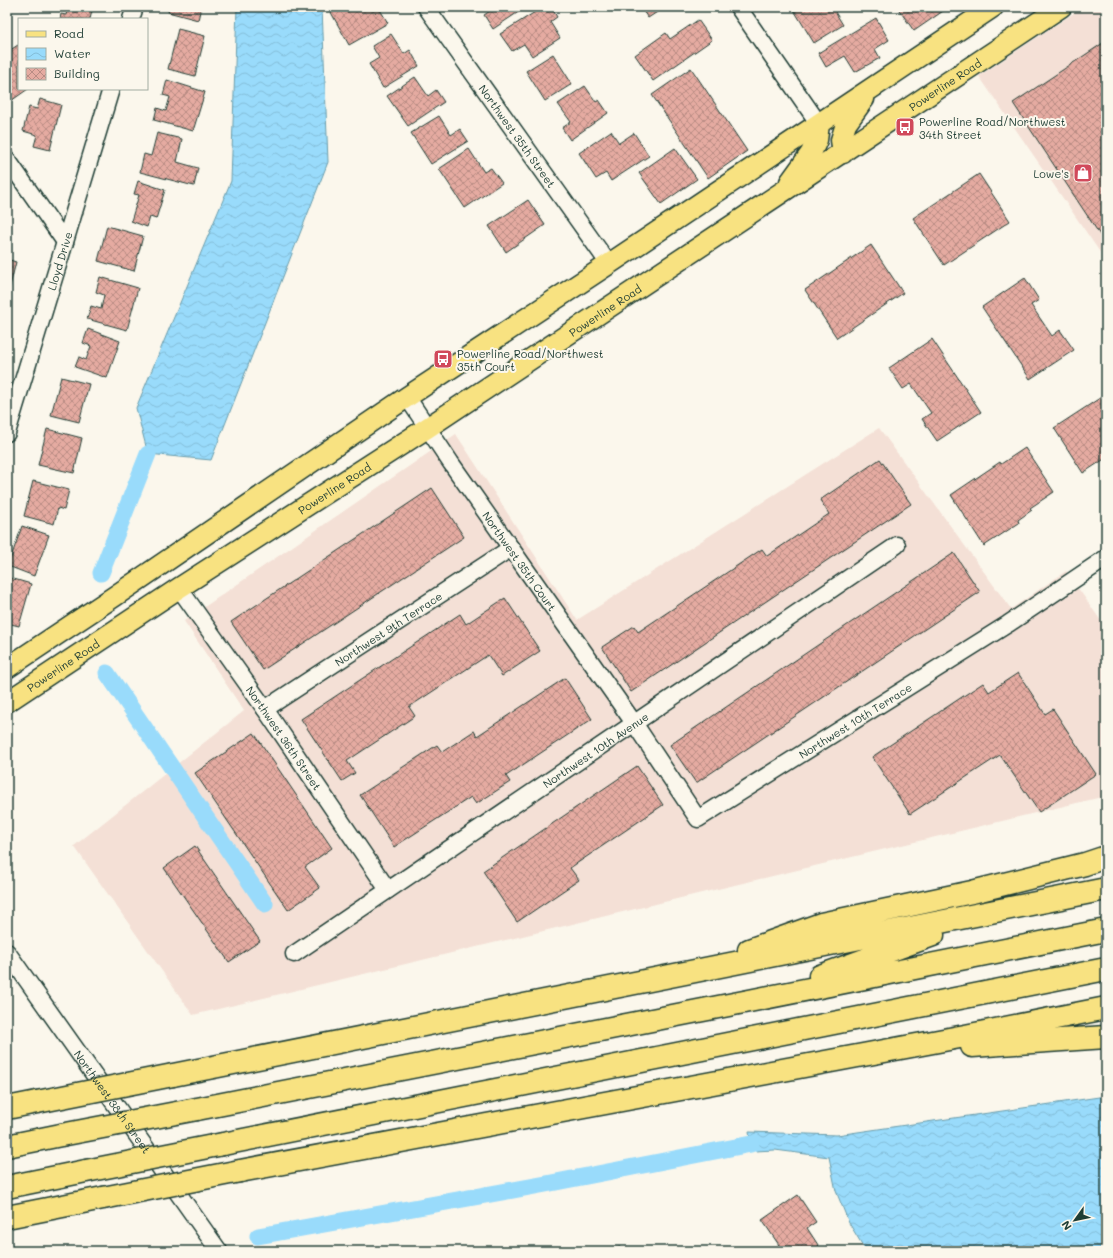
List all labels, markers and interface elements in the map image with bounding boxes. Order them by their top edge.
legend [18,18,148,90]
text: Road [54,25,84,41]
text: Water [54,45,91,61]
street label: Powerline Road [906,55,984,114]
text: Building [54,65,100,81]
street label: Northwest 35th Street [476,81,559,190]
place label: Powerline Road/Northwest 34th Street [919,114,1066,142]
bus stop icon: Powerline Road/Northwest 34th Street [894,116,916,138]
shop icon: Lowe's [1072,162,1094,184]
place label: Lowe's [1034,166,1069,181]
street label: Lloyd Drive [43,229,75,292]
street label: Powerline Road [566,280,644,339]
place label: Powerline Road/Northwest 35th Court [457,346,604,374]
bus stop icon: Powerline Road/Northwest 35th Court [432,348,454,370]
street label: Powerline Road [295,459,374,517]
street label: Northwest 35th Court [480,508,560,614]
street label: Northwest 9th Terrace [331,588,445,669]
street label: Powerline Road [24,635,102,694]
street label: Northwest 10th Terrace [796,679,914,761]
street label: Northwest 36th Street [243,683,325,793]
street label: Northwest 10th Avenue [539,708,651,791]
street label: Northwest 38th Street [71,1047,155,1156]
north arrow [1055,1200,1095,1240]
text: N [1058,1218,1075,1233]

